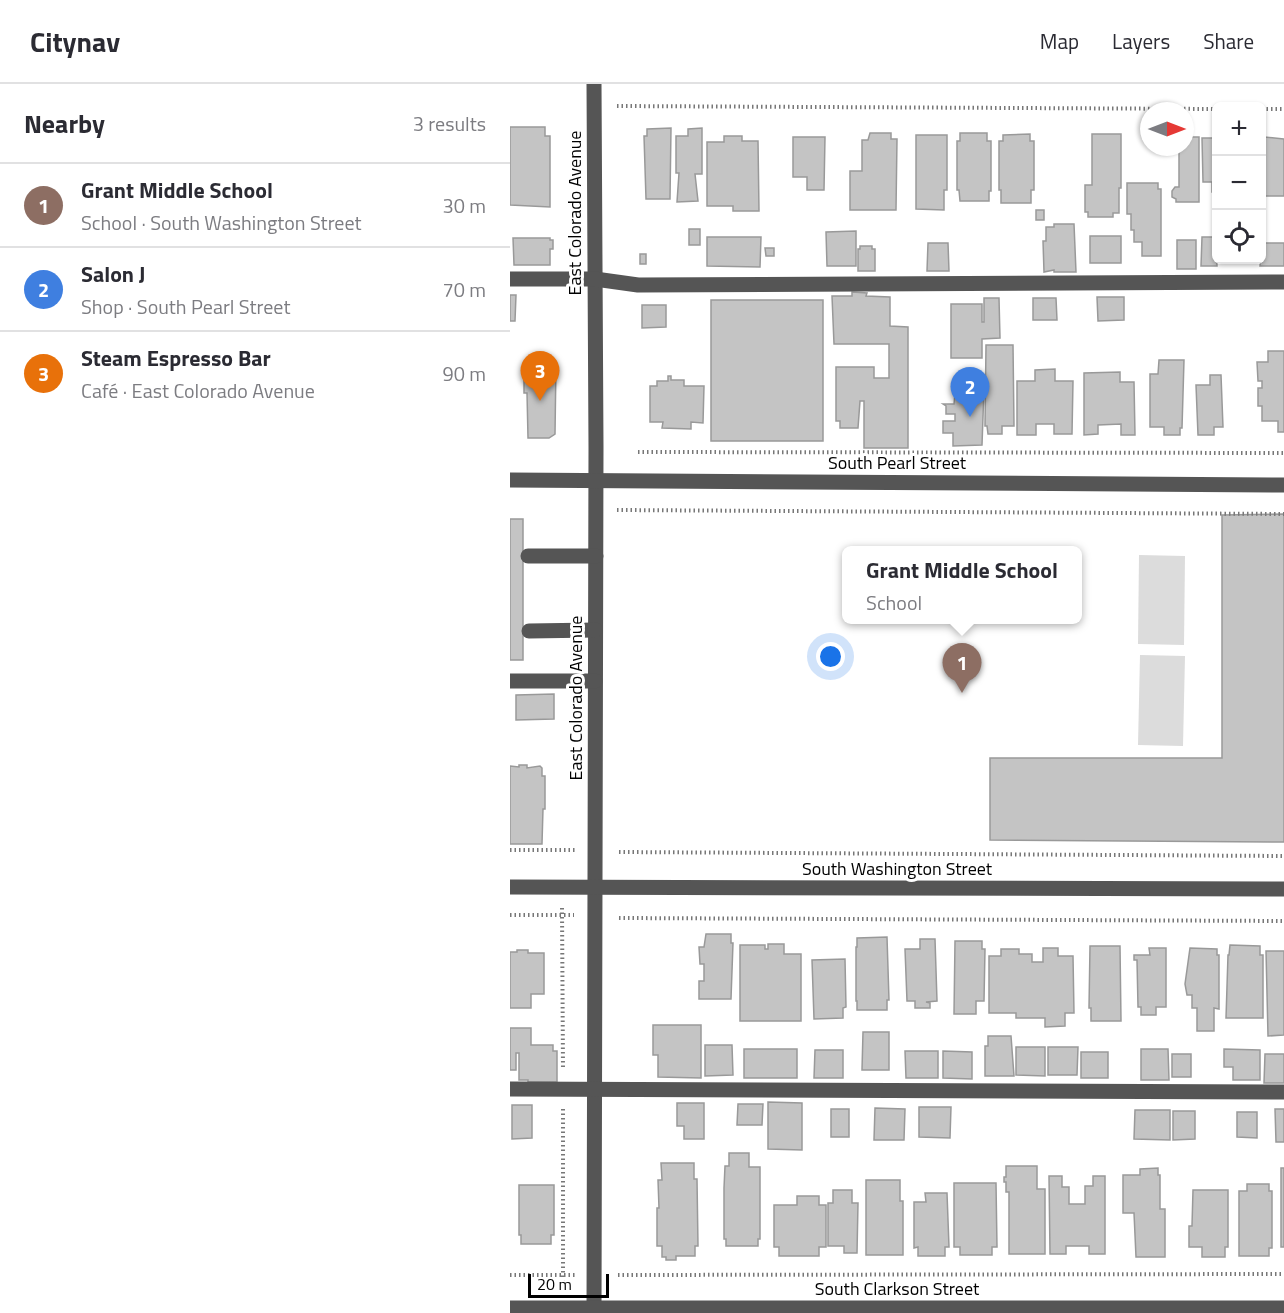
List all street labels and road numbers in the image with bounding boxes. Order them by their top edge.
street label: East Colorado Avenue [561,131,588,295]
street label: South Pearl Street [828,449,967,476]
street label: East Colorado Avenue [562,616,589,780]
street label: South Washington Street [802,855,993,882]
street label: South Clarkson Street [815,1275,980,1302]

